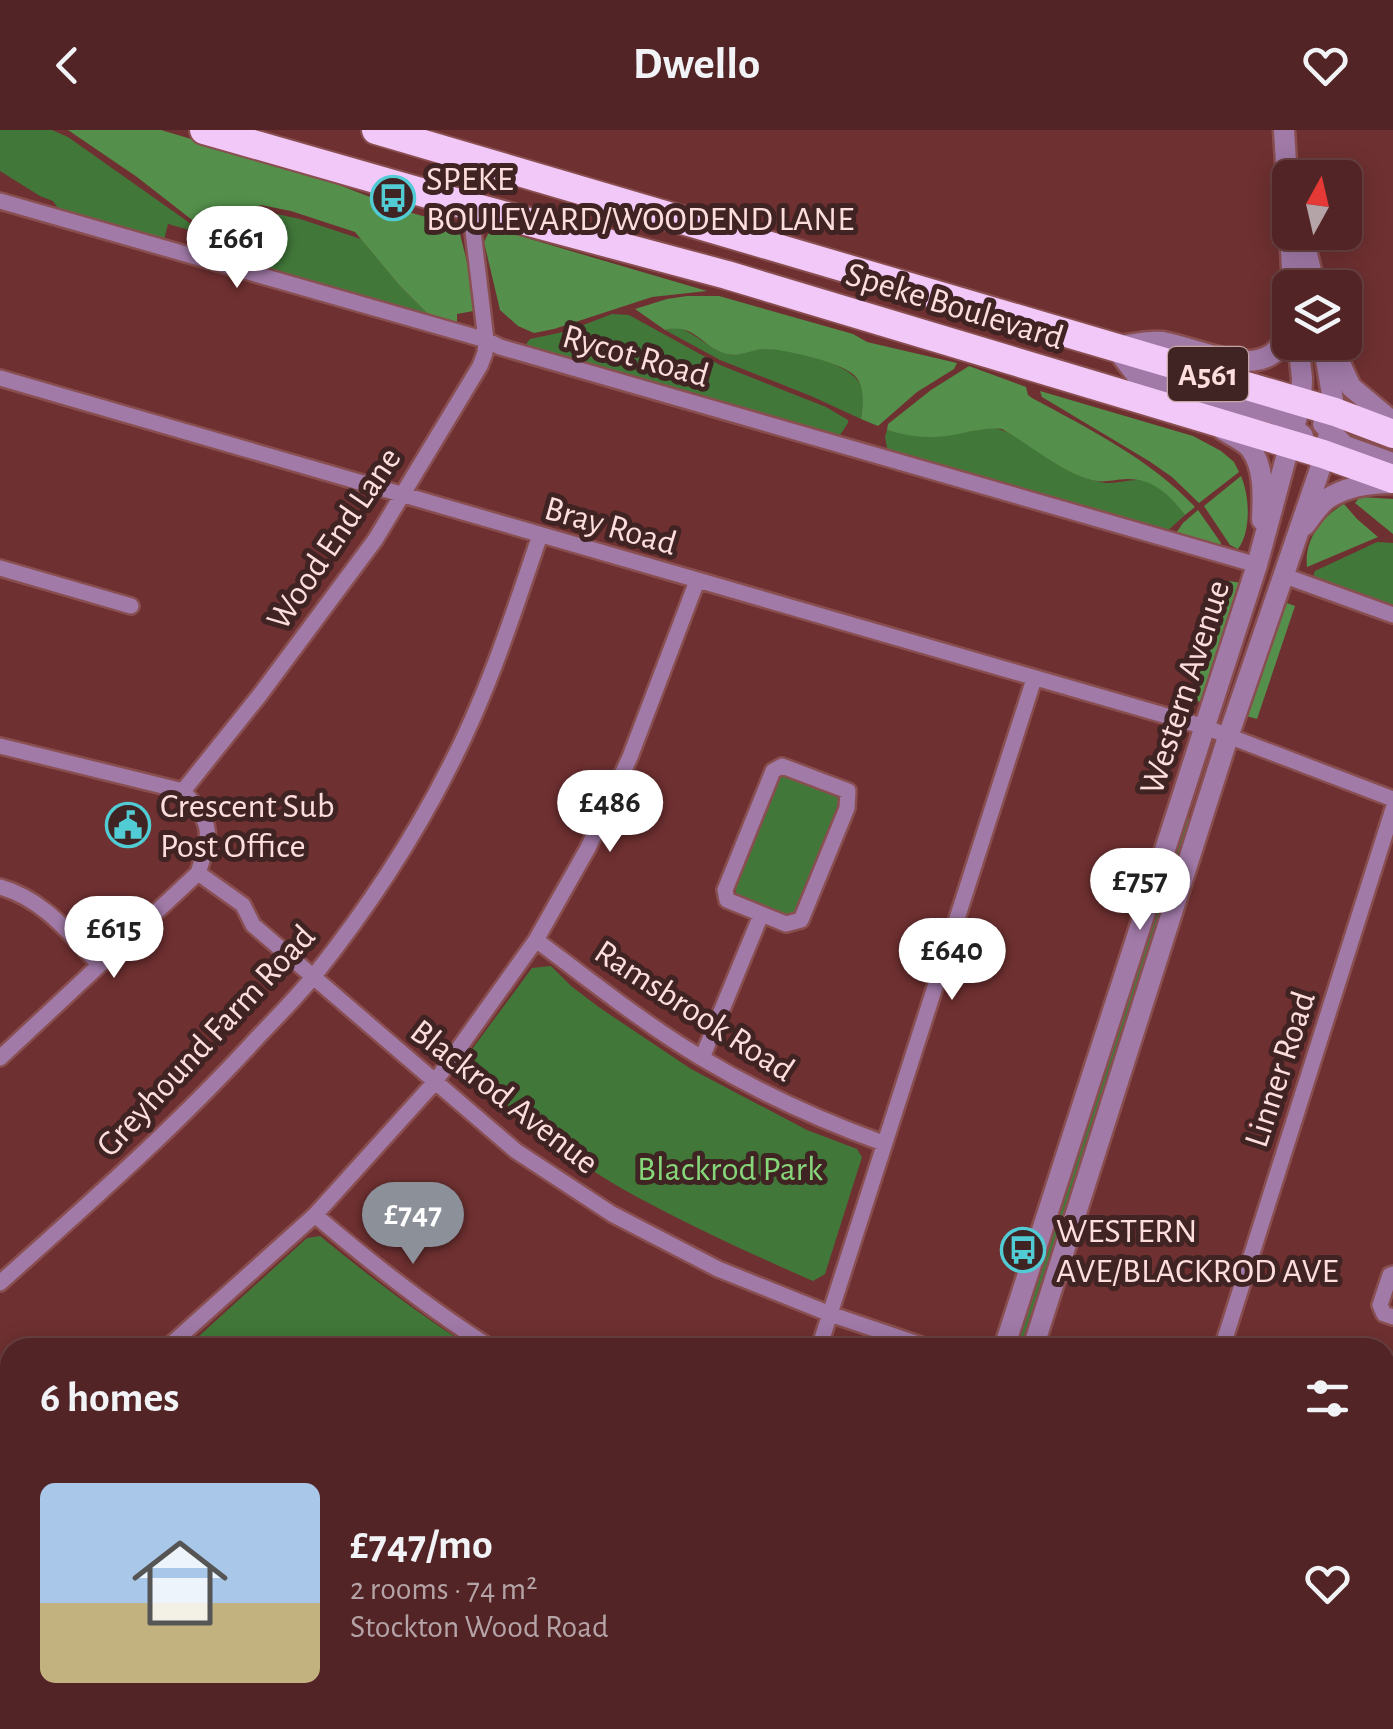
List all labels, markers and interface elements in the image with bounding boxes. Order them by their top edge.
icon: back [40,38,95,93]
icon: heart [1298,38,1353,93]
text: Dwello [633,42,760,87]
north arrow [1272,160,1362,250]
map controls [1272,160,1362,360]
place label: SPEKE BOULEVARD/WOODEND LANE [426,162,854,237]
bus stop icon: SPEKE BOULEVARD/WOODEND LANE [370,175,416,221]
pin: £661 [178,206,296,291]
text: £661 [209,222,265,254]
street label: Speke Boulevard [842,257,1068,356]
button: layers [1272,270,1362,360]
street label: Rycot Road [558,319,713,394]
road number: A561 [1168,347,1248,401]
street label: Wood End Lane [261,442,408,636]
street label: Bray Road [541,491,681,562]
street label: Western Avenue [1134,576,1236,799]
pin: £486 [551,770,669,855]
text: £486 [579,786,641,818]
place label: Crescent Sub Post Office [160,789,335,864]
public building icon: Crescent Sub Post Office [105,802,151,848]
pin: £757 [1081,848,1199,933]
text: £757 [1112,864,1168,896]
pin: £615 [55,896,173,981]
text: £615 [86,912,142,944]
pin: £640 [893,918,1011,1003]
street label: Greyhound Farm Road [90,919,322,1163]
street label: Ramsbrook Road [588,934,800,1089]
text: £640 [921,934,983,966]
street label: Linner Road [1239,987,1322,1152]
street label: Blackrod Avenue [404,1013,604,1181]
park label: Blackrod Park [637,1152,823,1187]
pin: £747 [354,1182,472,1267]
text: £747 [384,1198,442,1230]
place label: WESTERN AVE/BLACKROD AVE [1056,1214,1338,1289]
bus stop icon: WESTERN AVE/BLACKROD AVE [1000,1227,1046,1273]
icon: filters [1300,1371,1355,1426]
text: 6 homes [40,1377,179,1419]
icon: home [120,1523,240,1643]
text: £747/mo [350,1524,493,1566]
icon: heart [1300,1556,1355,1611]
text: 2 rooms · 74 m² [350,1573,537,1605]
text: Stockton Wood Road [350,1611,609,1643]

